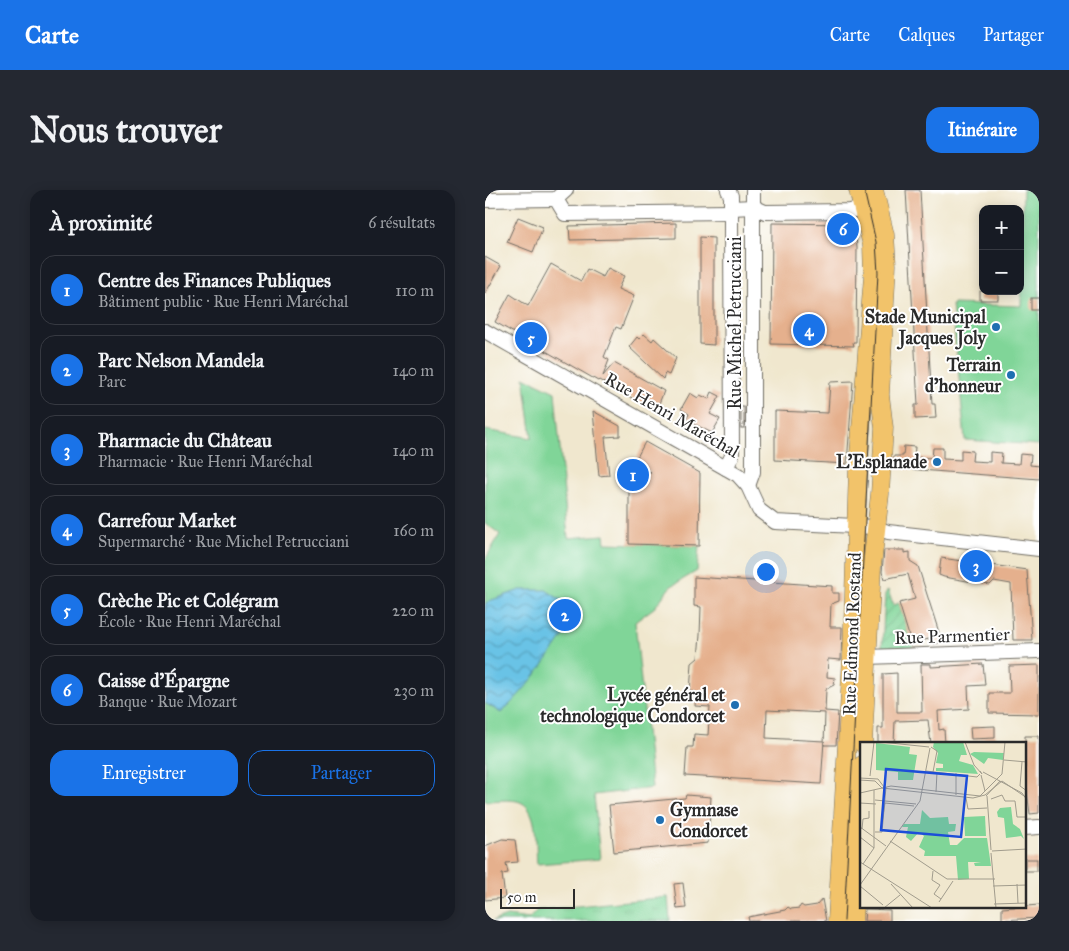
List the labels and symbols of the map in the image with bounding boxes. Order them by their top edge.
pin: 6 [827,210,859,248]
street label: Rue Michel Petrucciani [724,236,746,410]
place label: Stade Municipal Jacques Joly [865,306,988,350]
pin: 4 [793,311,825,349]
pin: 5 [515,319,547,357]
marker: Stade Municipal Jacques Joly [990,321,1002,333]
place label: Terrain d'honneur [925,354,1002,397]
street label: Rue Henri Maréchal [601,367,743,463]
marker: Terrain d'honneur [1005,369,1017,381]
place label: L'Esplanade [836,451,928,474]
pin: 1 [617,456,649,494]
marker: L'Esplanade [931,456,943,468]
pin: 3 [960,547,992,585]
street label: Rue Edmond Rostand [838,552,866,716]
your location [753,559,779,585]
pin: 2 [549,596,581,634]
street label: Rue Parmentier [894,623,1010,649]
place label: Lycée général et technologique Condorcet [539,684,726,728]
marker: Lycée général et technologique Condorcet [729,699,741,711]
inset map [860,742,1027,908]
place label: Gymnase Condorcet [670,799,748,842]
marker: Gymnase Condorcet [654,814,666,826]
scale bar [500,886,575,909]

